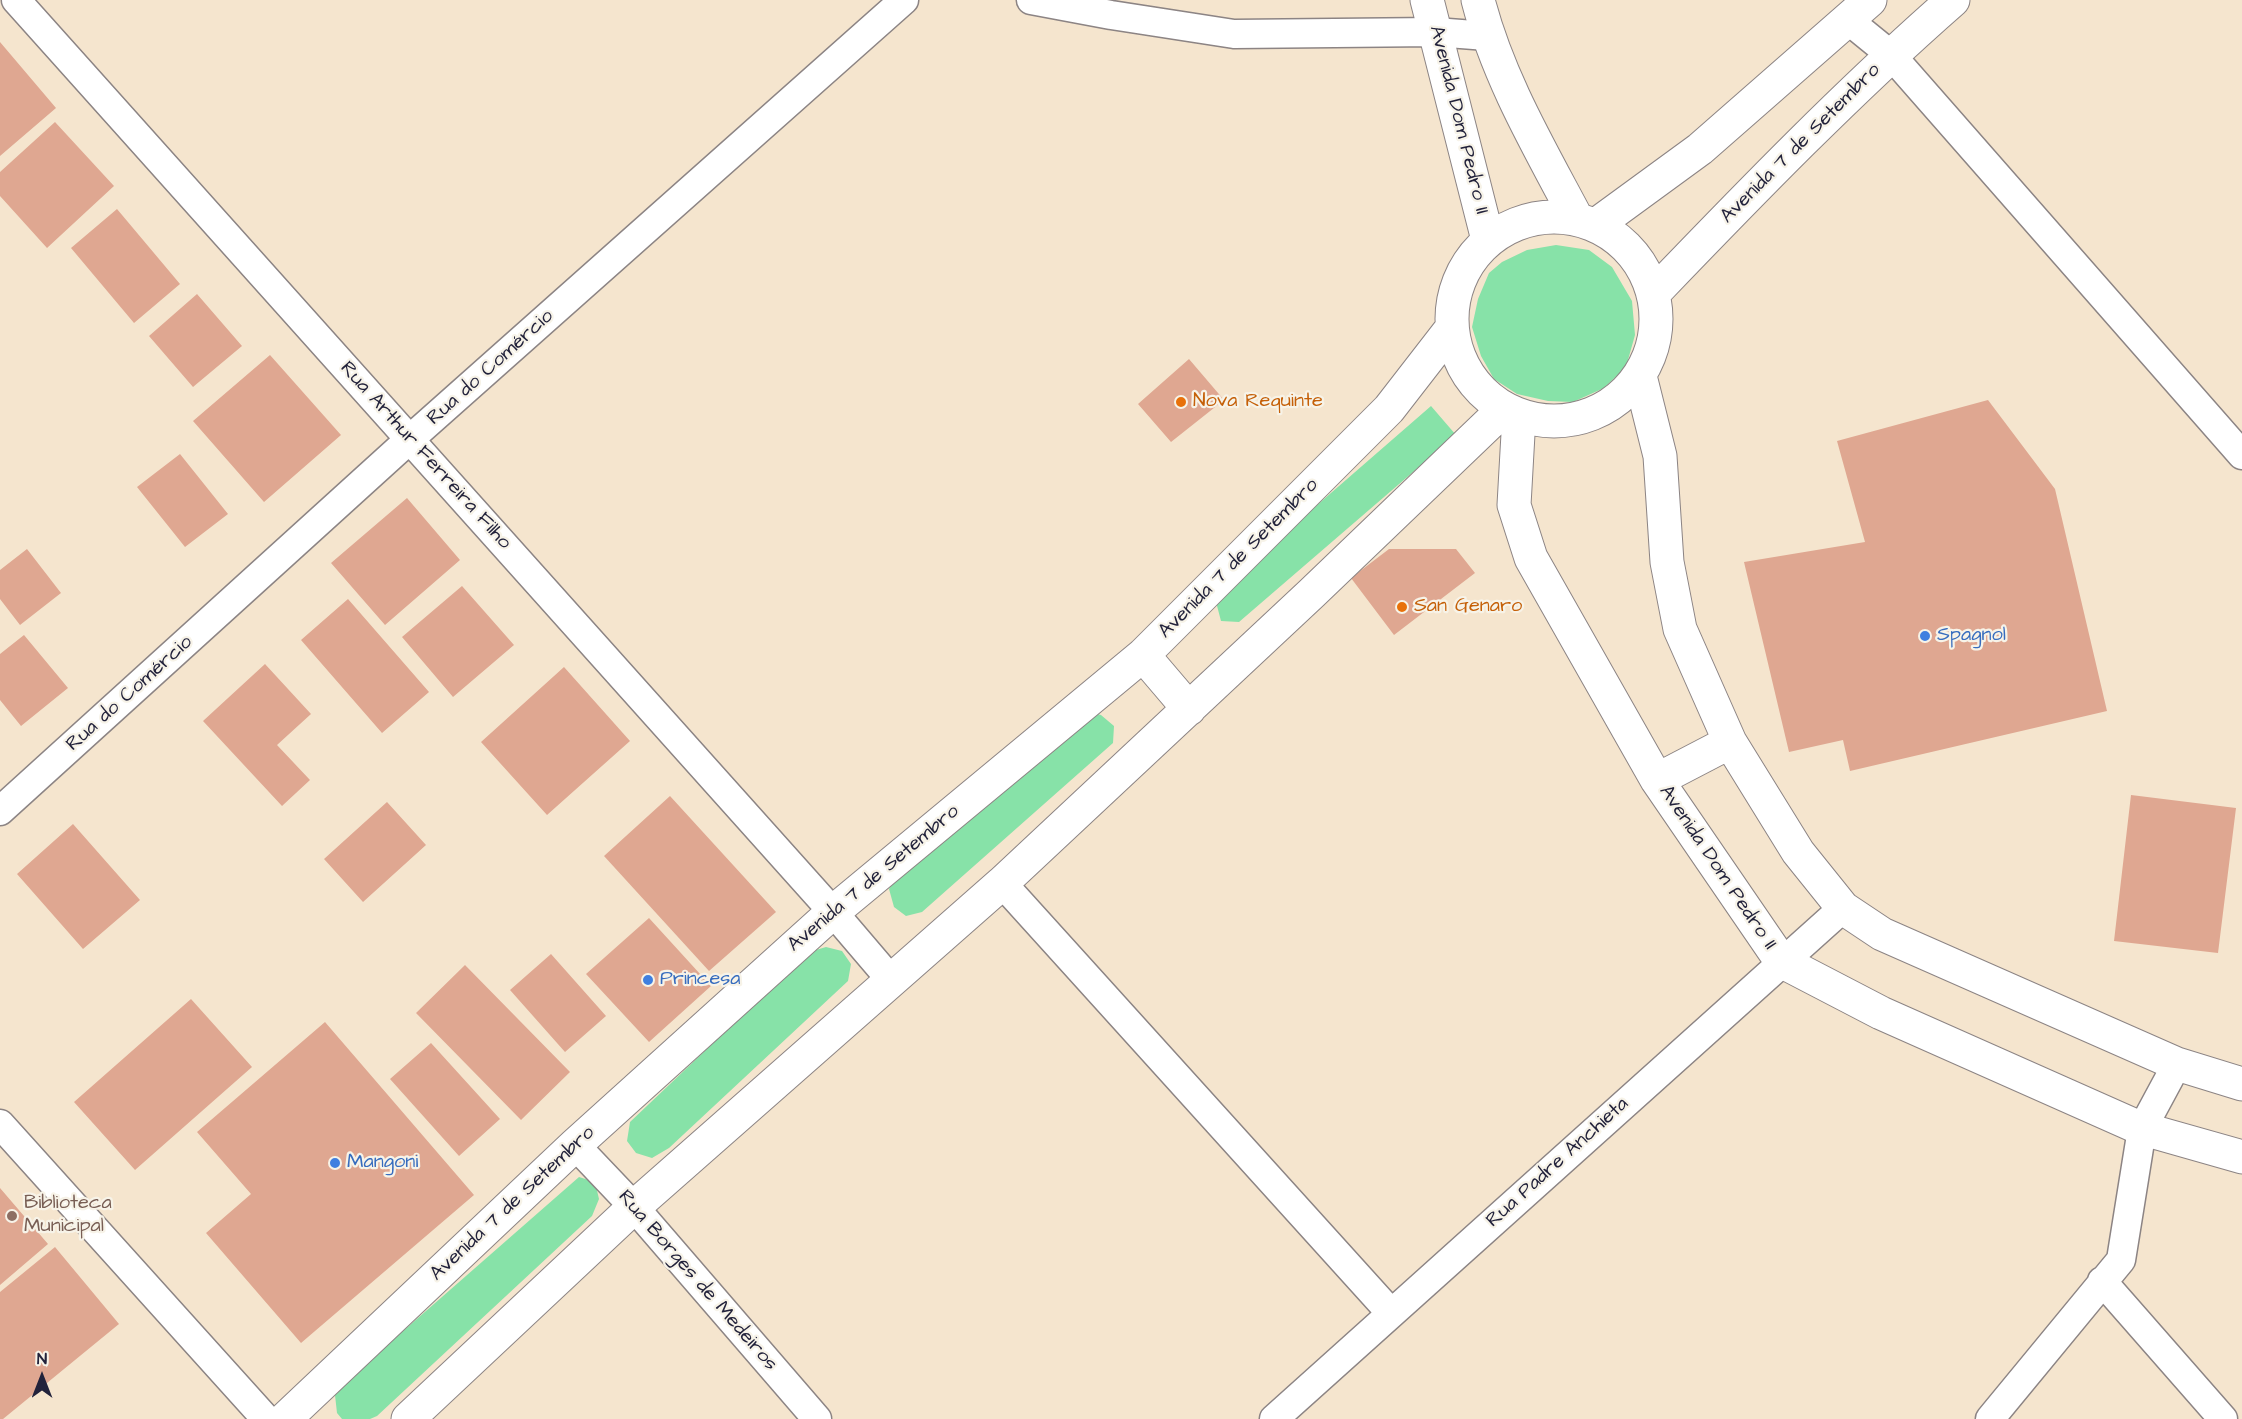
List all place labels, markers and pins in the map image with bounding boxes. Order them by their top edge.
place label: Nova Requinte [1193,390,1323,414]
marker: Nova Requinte [1174,395,1188,409]
place label: San Genaro [1414,595,1522,619]
marker: San Genaro [1395,600,1409,614]
place label: Spagnol [1937,624,2006,648]
marker: Spagnol [1918,629,1932,643]
place label: Princesa [660,968,741,992]
marker: Princesa [641,973,655,987]
place label: Mangoni [347,1151,418,1175]
marker: Mangoni [328,1156,342,1170]
place label: Biblioteca Municipal [24,1192,112,1239]
marker: Biblioteca Municipal [5,1209,19,1223]

